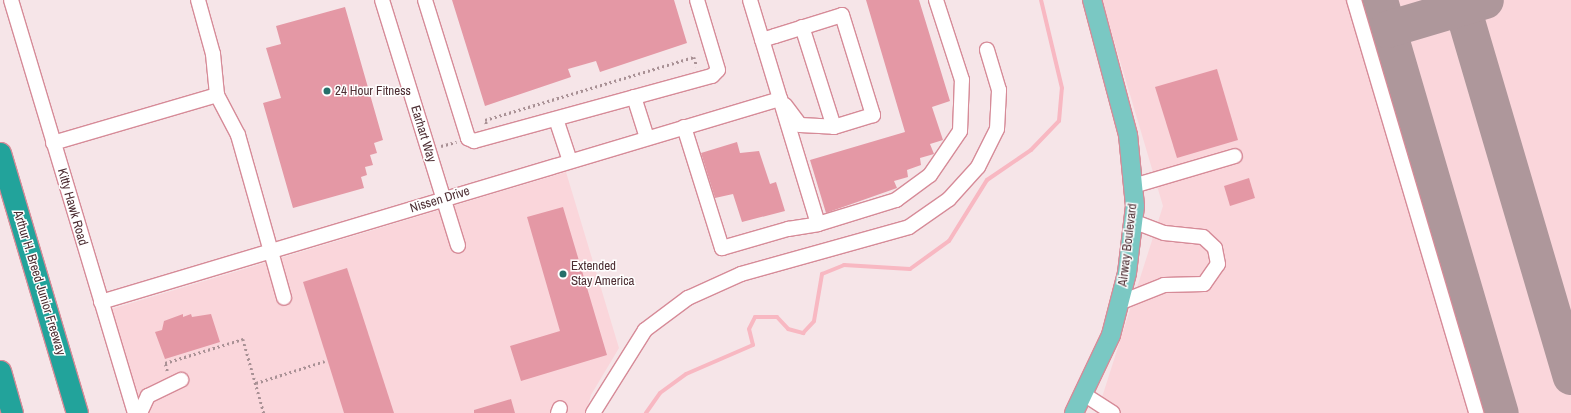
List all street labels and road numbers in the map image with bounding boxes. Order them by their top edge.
street label: Earhart Way [407,104,439,164]
street label: Kitty Hawk Road [54,167,90,247]
street label: Nissen Drive [408,184,472,216]
street label: Airway Boulevard [1115,203,1141,287]
street label: Arthur H. Breed Junior Freeway [10,209,68,357]

